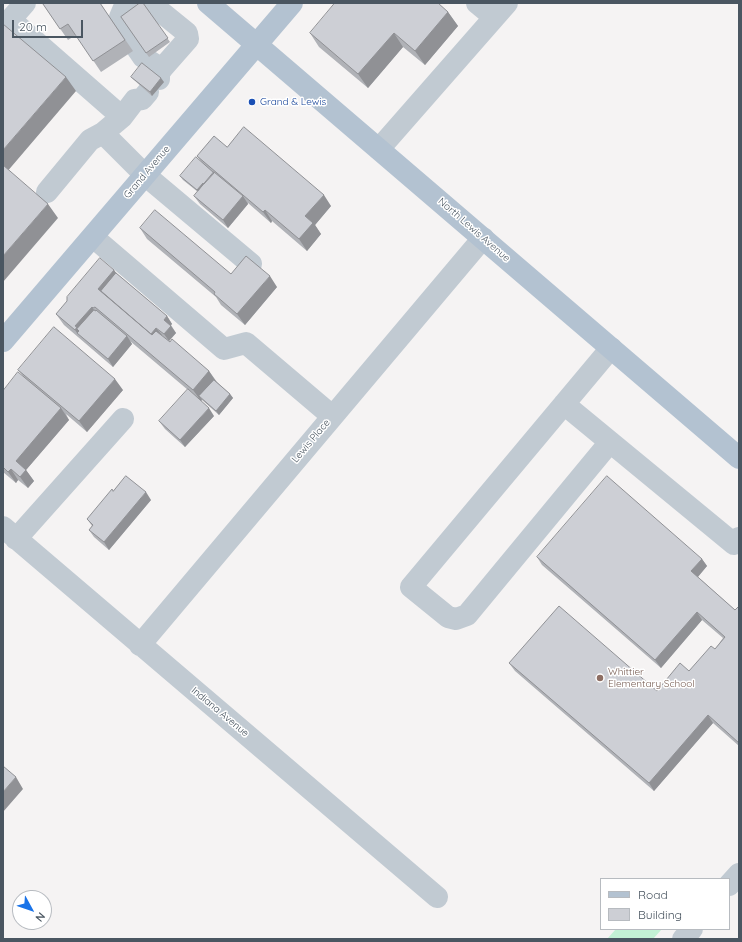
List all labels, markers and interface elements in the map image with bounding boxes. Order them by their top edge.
scale bar [14,12,85,38]
text: 20 m [19,19,47,34]
place label: Grand & Lewis [260,96,326,108]
marker: Grand & Lewis [247,97,257,107]
street label: Grand Avenue [121,143,173,201]
street label: North Lewis Avenue [436,196,512,264]
street label: Lewis Place [289,417,333,465]
place label: Whittier Elementary School [608,666,695,690]
marker: Whittier Elementary School [595,673,605,683]
street label: Indiana Avenue [189,684,251,740]
legend [600,878,730,930]
text: Road [638,887,668,902]
north arrow [12,890,52,930]
text: Building [638,907,682,922]
text: N [32,909,48,925]

